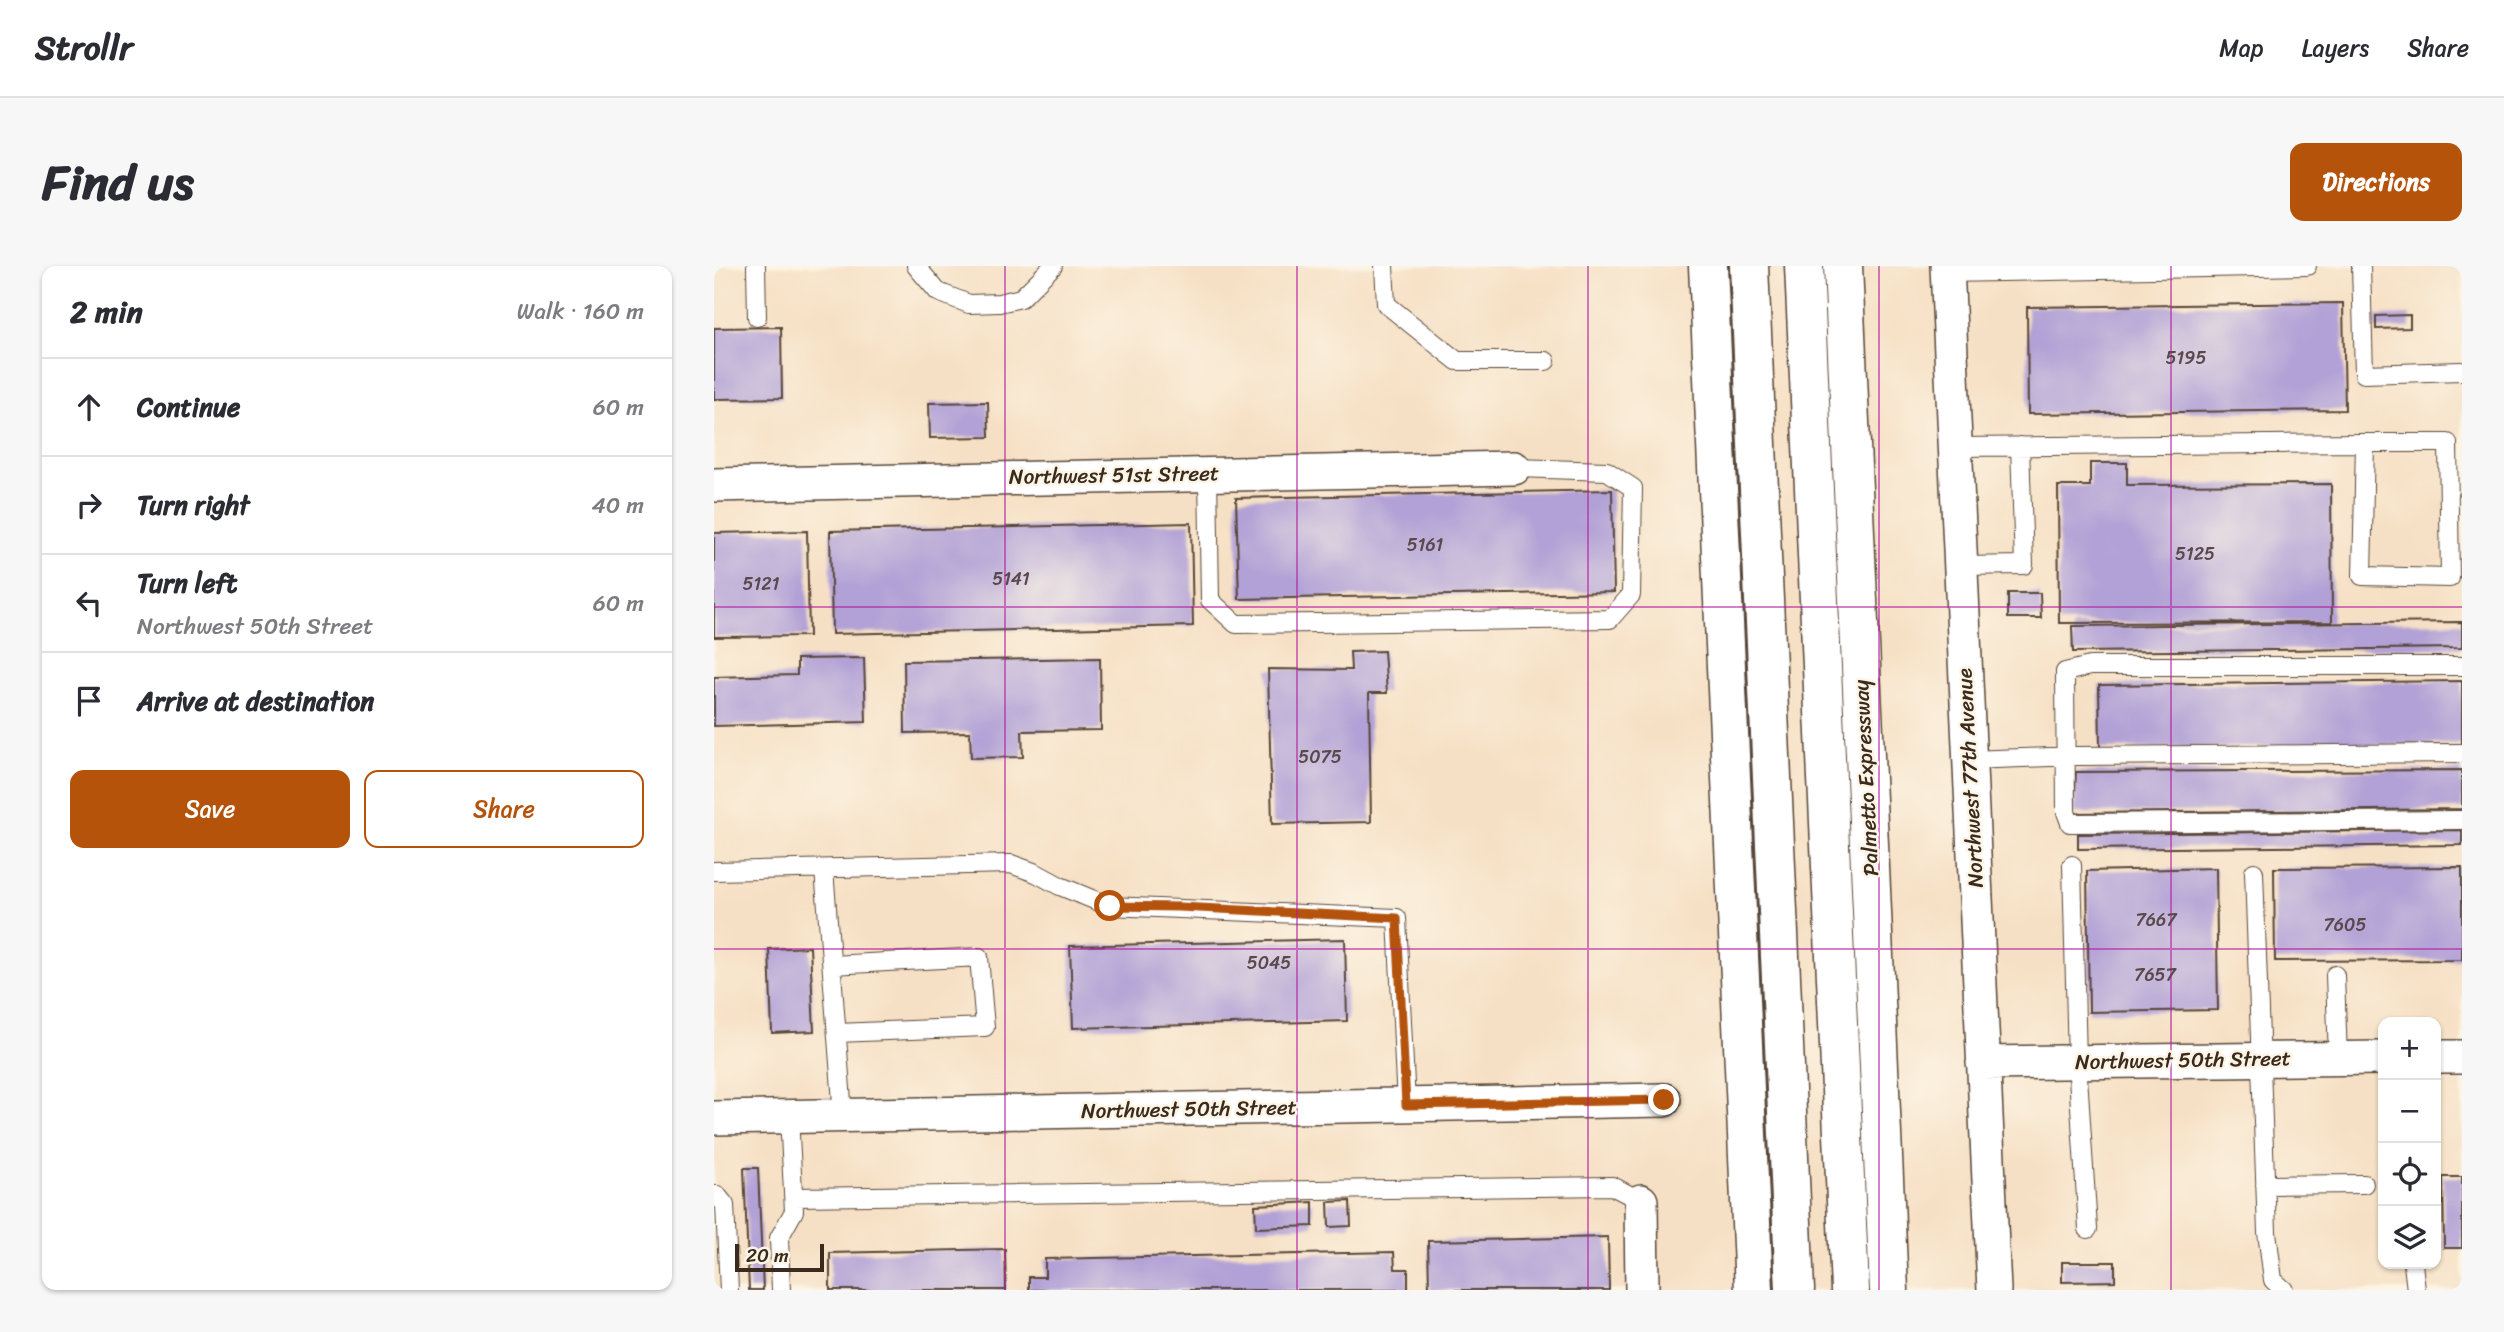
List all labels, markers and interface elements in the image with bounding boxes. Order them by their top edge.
text: Strollr [35,19,133,77]
text: Map [2219,27,2264,69]
text: Layers [2302,27,2369,69]
text: Share [2407,27,2469,69]
text: Find us [42,139,194,226]
button: Directions [2290,143,2462,221]
text: 2 min [70,285,143,339]
text: Walk · 160 m [517,291,644,332]
house number: 5195 [2166,342,2206,374]
text: Continue [137,384,240,430]
text: 60 m [593,387,644,428]
icon: ahead [70,388,108,426]
street label: Northwest 51st Street [1009,454,1219,496]
text: Turn right [137,482,250,528]
text: 40 m [591,485,644,526]
icon: right [70,486,108,524]
house number: 5161 [1407,529,1444,561]
house number: 5125 [2175,538,2215,570]
text: Turn left [137,560,237,606]
house number: 5141 [992,563,1030,595]
house number: 5121 [743,568,780,600]
text: 60 m [593,583,644,624]
icon: left [70,584,108,622]
text: Northwest 50th Street [137,606,373,647]
street label: Northwest 77th Avenue [1945,667,1995,889]
text: Arrive at destination [137,678,374,724]
street label: Palmetto Expressway [1842,679,1890,877]
icon: arrive [70,682,108,720]
house number: 5075 [1298,741,1342,773]
button: Save [70,770,350,848]
button: Share [364,770,644,848]
route start [1094,890,1125,921]
house number: 7667 [2135,904,2178,936]
house number: 7605 [2324,909,2366,941]
house number: 5045 [1247,947,1291,979]
house number: 7657 [2134,959,2178,991]
map controls [2378,1017,2441,1269]
button: + [2378,1017,2441,1080]
street label: Northwest 50th Street [2075,1039,2291,1081]
button: − [2378,1080,2441,1143]
route end [1648,1084,1679,1115]
street label: Northwest 50th Street [1081,1088,1297,1130]
button: locate [2378,1143,2441,1206]
button: layers [2378,1206,2441,1269]
text: 20 m [746,1239,789,1272]
scale bar [735,1241,824,1273]

